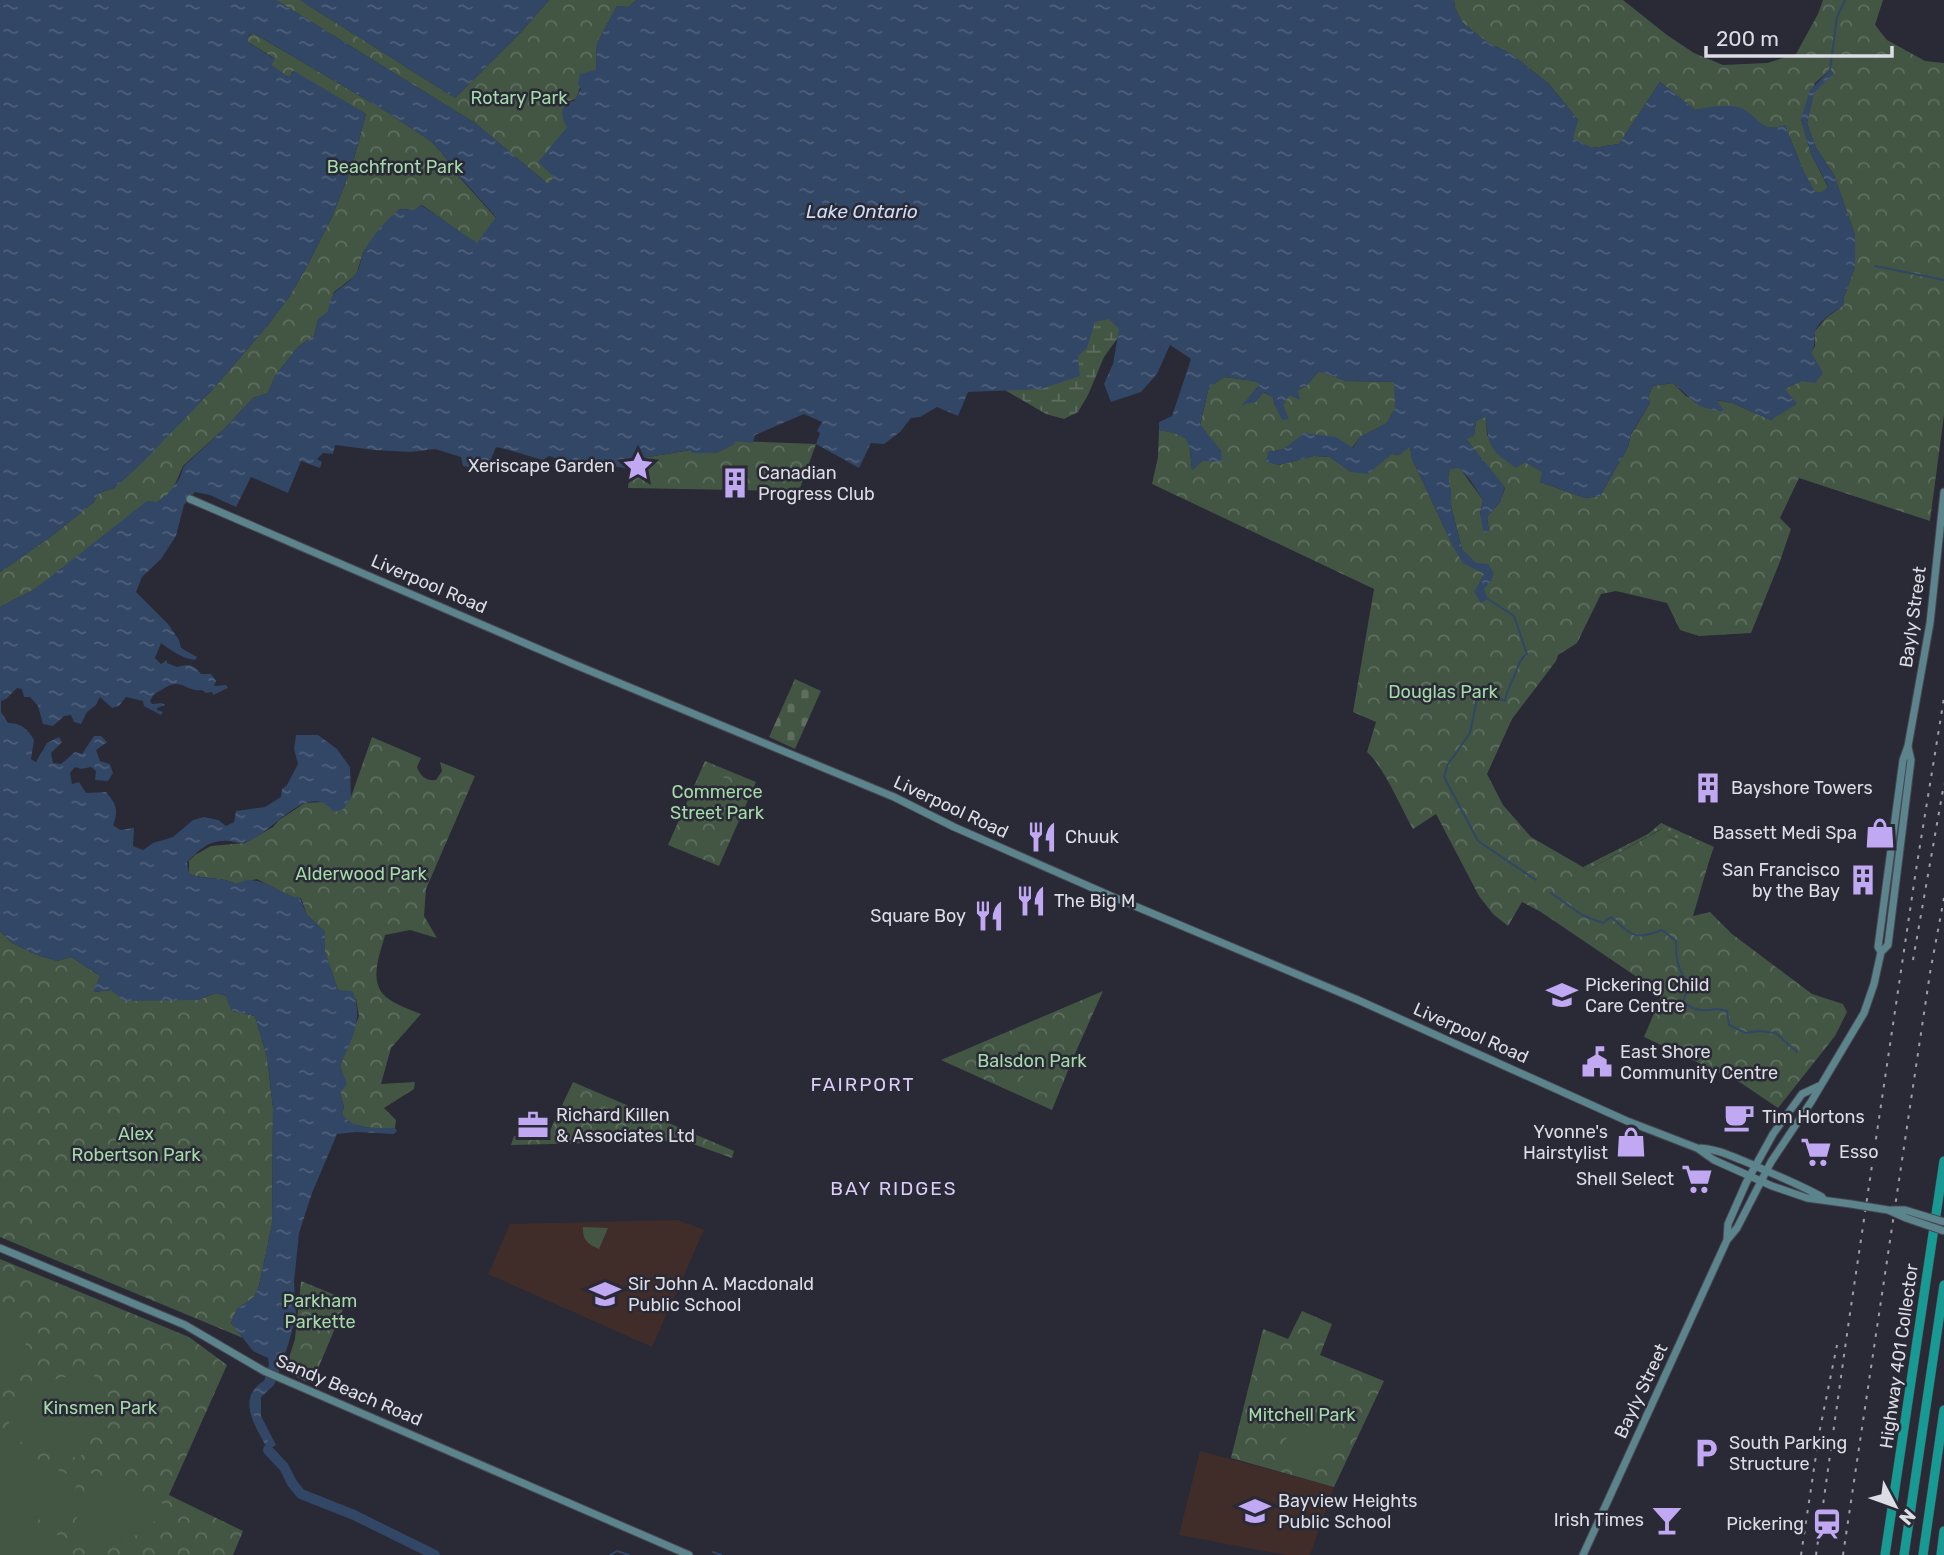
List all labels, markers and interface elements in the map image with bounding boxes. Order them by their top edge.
scale bar [1706,14,1892,58]
text: 200 m [1716,26,1779,51]
park label: Rotary Park [470,87,568,109]
park label: Beachfront Park [327,156,464,178]
water label: Lake Ontario [806,200,918,223]
place icon: Xeriscape Garden [621,449,655,483]
place label: Xeriscape Garden [468,455,615,477]
place label: Canadian Progress Club [758,462,875,505]
building icon: Canadian Progress Club [718,466,752,500]
street label: Liverpool Road [368,550,490,618]
street label: Bayly Street [1895,565,1931,669]
park label: Douglas Park [1388,681,1499,703]
street label: Liverpool Road [890,771,1012,843]
building icon: Bayshore Towers [1691,771,1725,805]
place label: Bayshore Towers [1731,777,1873,799]
park label: Commerce Street Park [670,781,765,824]
shop icon: Bassett Medi Spa [1863,816,1897,850]
restaurant icon: Chuuk [1025,820,1059,854]
place label: Bassett Medi Spa [1712,822,1857,844]
place label: Chuuk [1065,826,1120,848]
place label: San Francisco by the Bay [1722,859,1840,902]
park label: Alderwood Park [295,863,427,885]
building icon: San Francisco by the Bay [1846,863,1880,897]
restaurant icon: The Big M [1014,884,1048,918]
place label: The Big M [1054,890,1135,912]
restaurant icon: Square Boy [972,899,1006,933]
place label: Square Boy [870,905,966,927]
place label: Pickering Child Care Centre [1585,974,1709,1017]
school or university icon: Pickering Child Care Centre [1545,978,1579,1012]
street label: Liverpool Road [1410,998,1532,1068]
place label: East Shore Community Centre [1620,1041,1778,1084]
public building icon: East Shore Community Centre [1580,1045,1614,1079]
park label: Balsdon Park [977,1050,1087,1072]
district label: FAIRPORT [811,1073,915,1096]
cafe icon: Tim Hortons [1722,1100,1756,1134]
place label: Richard Killen & Associates Ltd [556,1104,695,1147]
place label: Tim Hortons [1762,1106,1865,1128]
office icon: Richard Killen & Associates Ltd [516,1108,550,1142]
place label: Yvonne's Hairstylist [1523,1121,1608,1164]
park label: Alex Robertson Park [72,1123,201,1166]
shop icon: Yvonne's Hairstylist [1614,1125,1648,1159]
supermarket icon: Esso [1799,1135,1833,1169]
place label: Esso [1839,1141,1879,1163]
supermarket icon: Shell Select [1680,1162,1714,1196]
place label: Shell Select [1576,1168,1674,1190]
district label: BAY RIDGES [830,1177,958,1200]
street label: Highway 401 Collector [1875,1262,1923,1450]
place label: Sir John A. Macdonald Public School [628,1273,814,1316]
school or university icon: Sir John A. Macdonald Public School [588,1277,622,1311]
park label: Parkham Parkette [283,1290,357,1333]
street label: Bayly Street [1609,1340,1673,1442]
street label: Sandy Beach Road [273,1349,425,1431]
park label: Kinsmen Park [43,1397,158,1419]
park label: Mitchell Park [1248,1404,1356,1426]
place label: South Parking Structure [1729,1432,1847,1475]
parking icon: South Parking Structure [1689,1436,1723,1470]
north arrow [1860,1471,1930,1541]
place label: Bayview Heights Public School [1278,1490,1417,1533]
school or university icon: Bayview Heights Public School [1238,1494,1272,1528]
bar icon: Irish Times [1650,1503,1684,1537]
text: N [1894,1504,1921,1530]
station icon: Pickering [1810,1507,1844,1541]
place label: Irish Times [1554,1509,1644,1531]
place label: Pickering [1726,1513,1804,1535]

